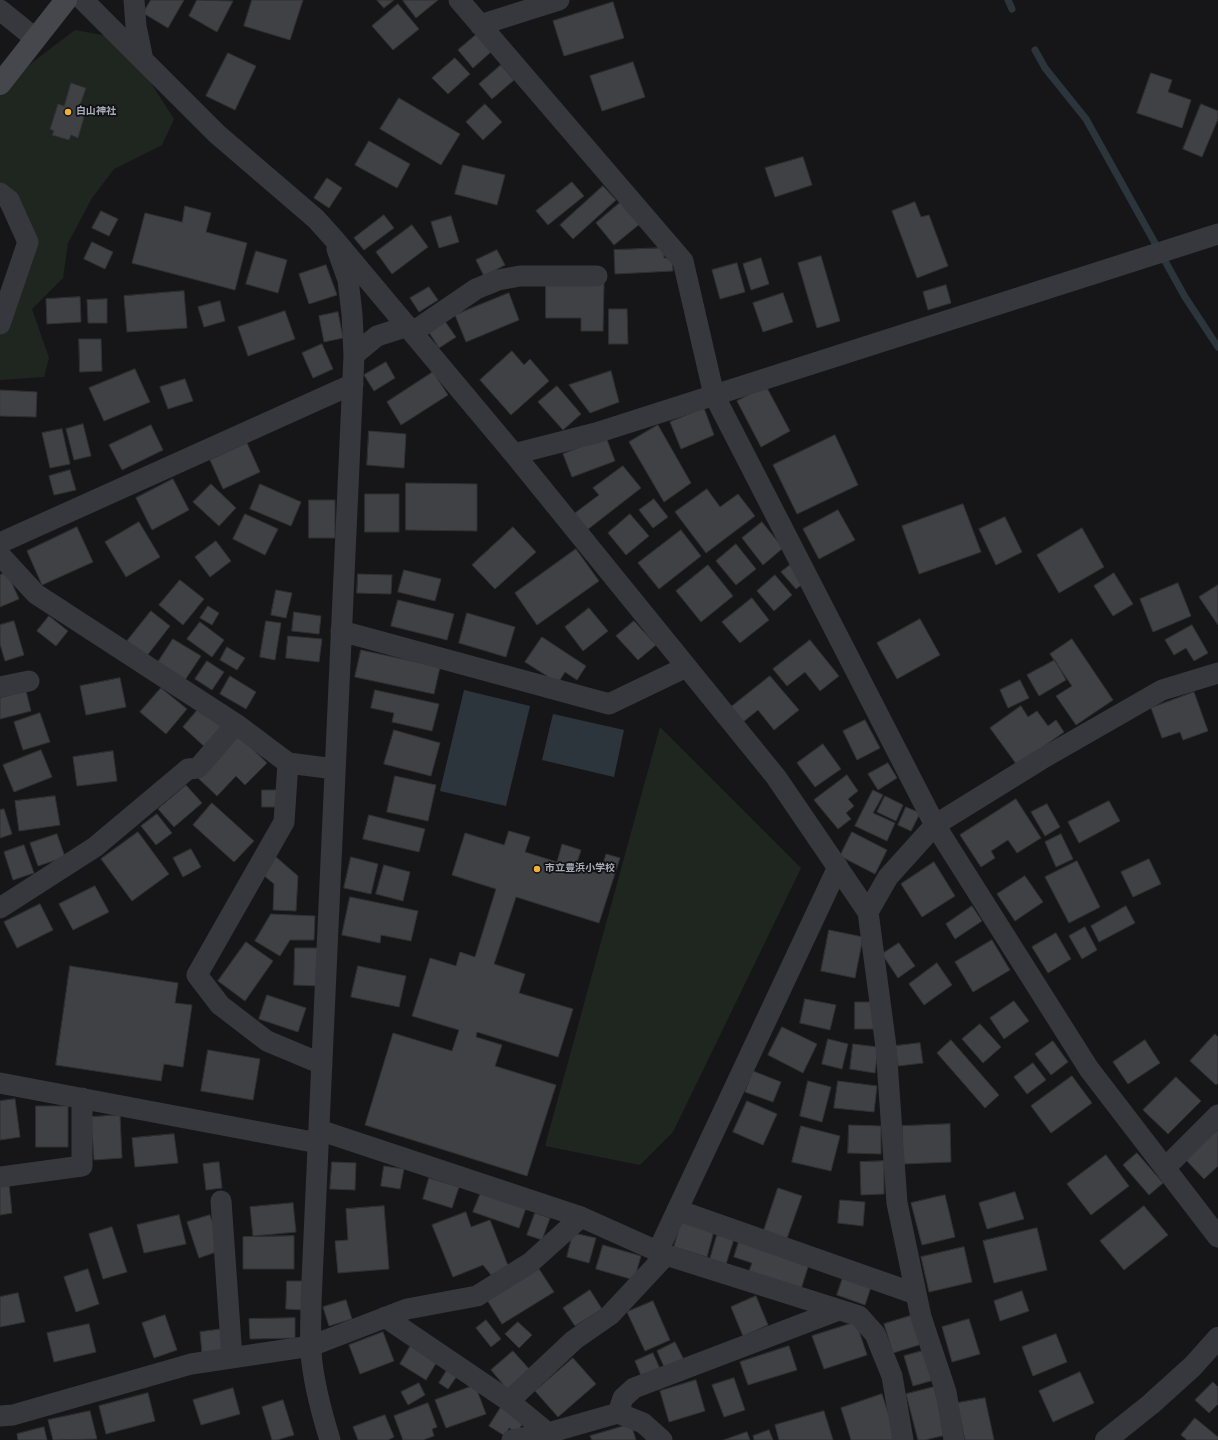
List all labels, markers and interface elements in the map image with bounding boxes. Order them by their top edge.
place label: 白山神社 [76,106,116,118]
marker: 白山神社 [63,107,73,117]
place label: 市立豊浜小学校 [545,863,615,875]
marker: 市立豊浜小学校 [532,864,542,874]

